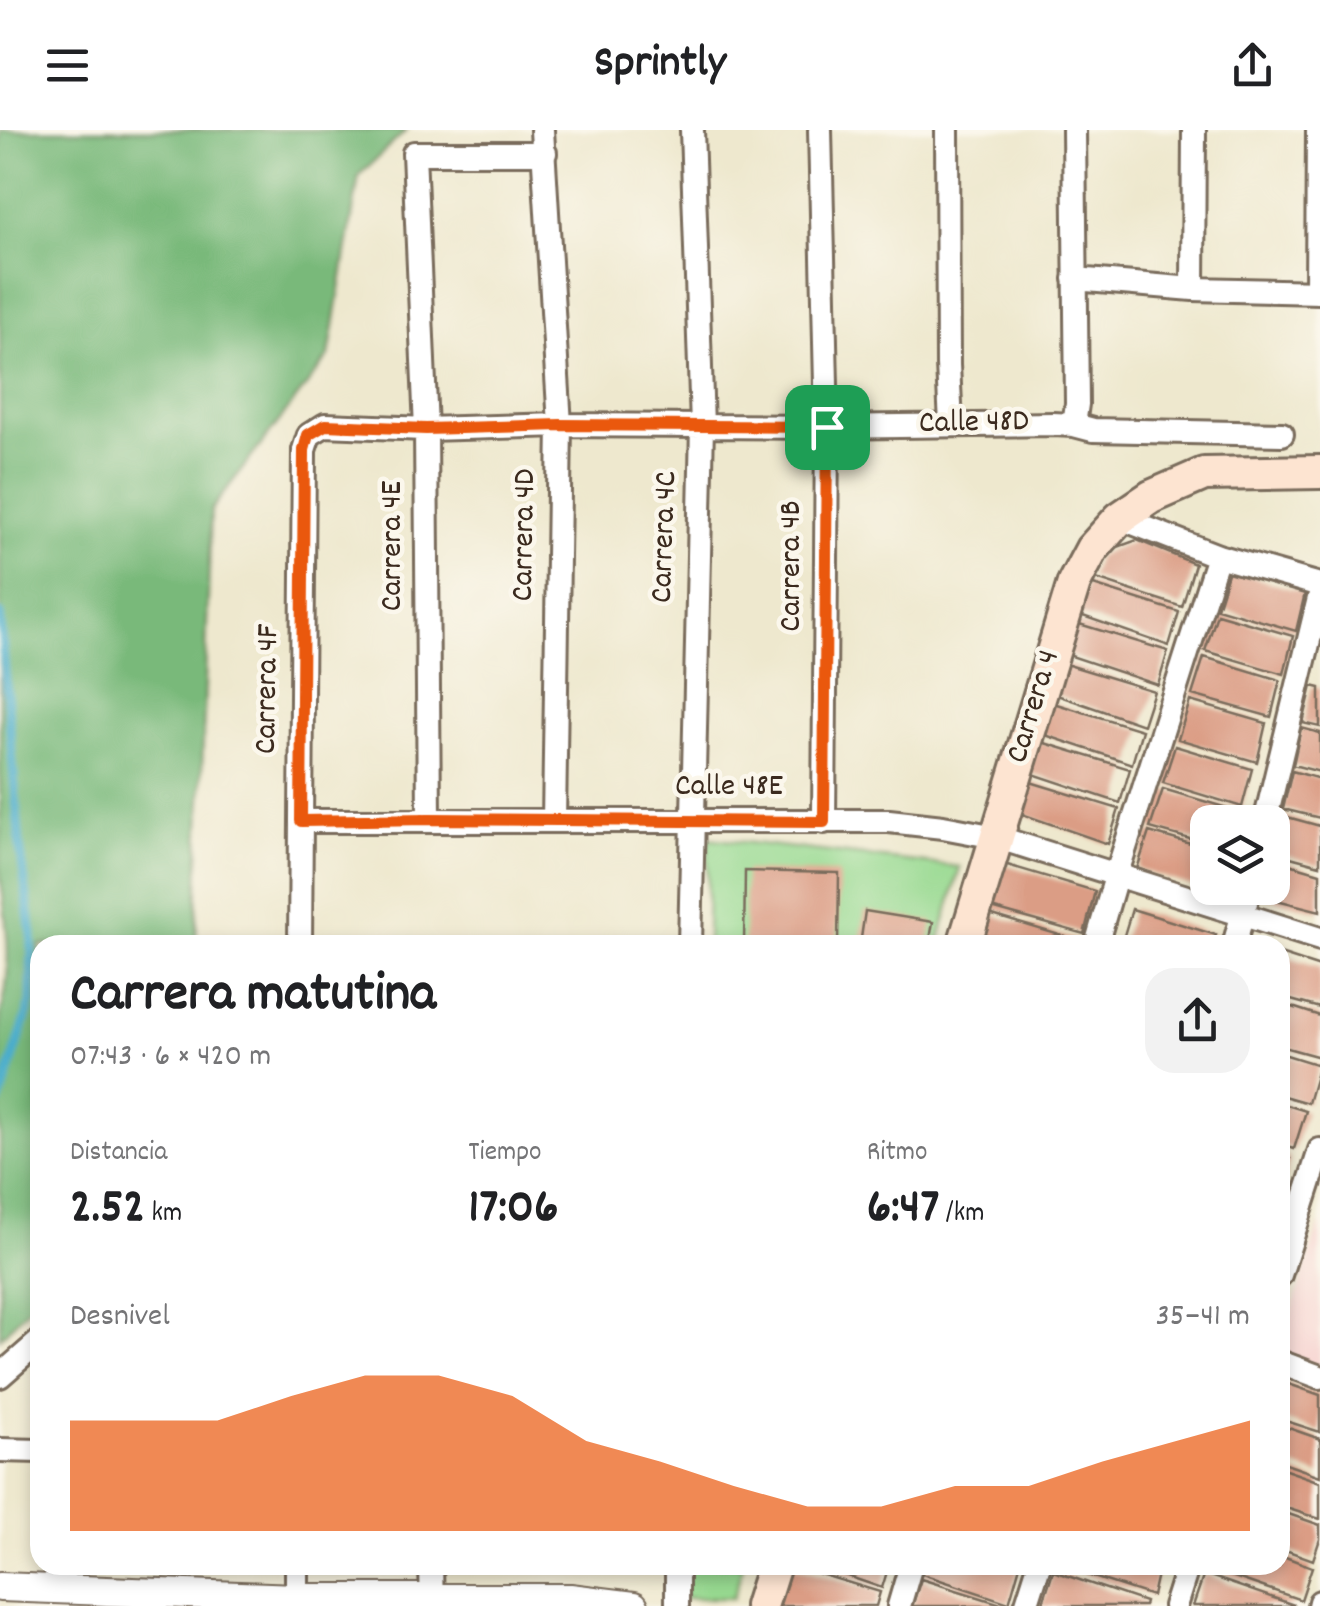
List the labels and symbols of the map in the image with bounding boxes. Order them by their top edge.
pin [785,385,870,470]
street label: Calle 48D [919,400,1029,448]
street label: Carrera 4D [502,468,550,602]
street label: Carrera 4C [641,470,691,604]
street label: Carrera 4E [371,480,417,611]
street label: Carrera 4B [770,500,816,632]
street label: Carrera 4F [245,623,293,755]
street label: Carrera 4 [996,645,1074,769]
street label: Calle 48E [675,765,784,811]

